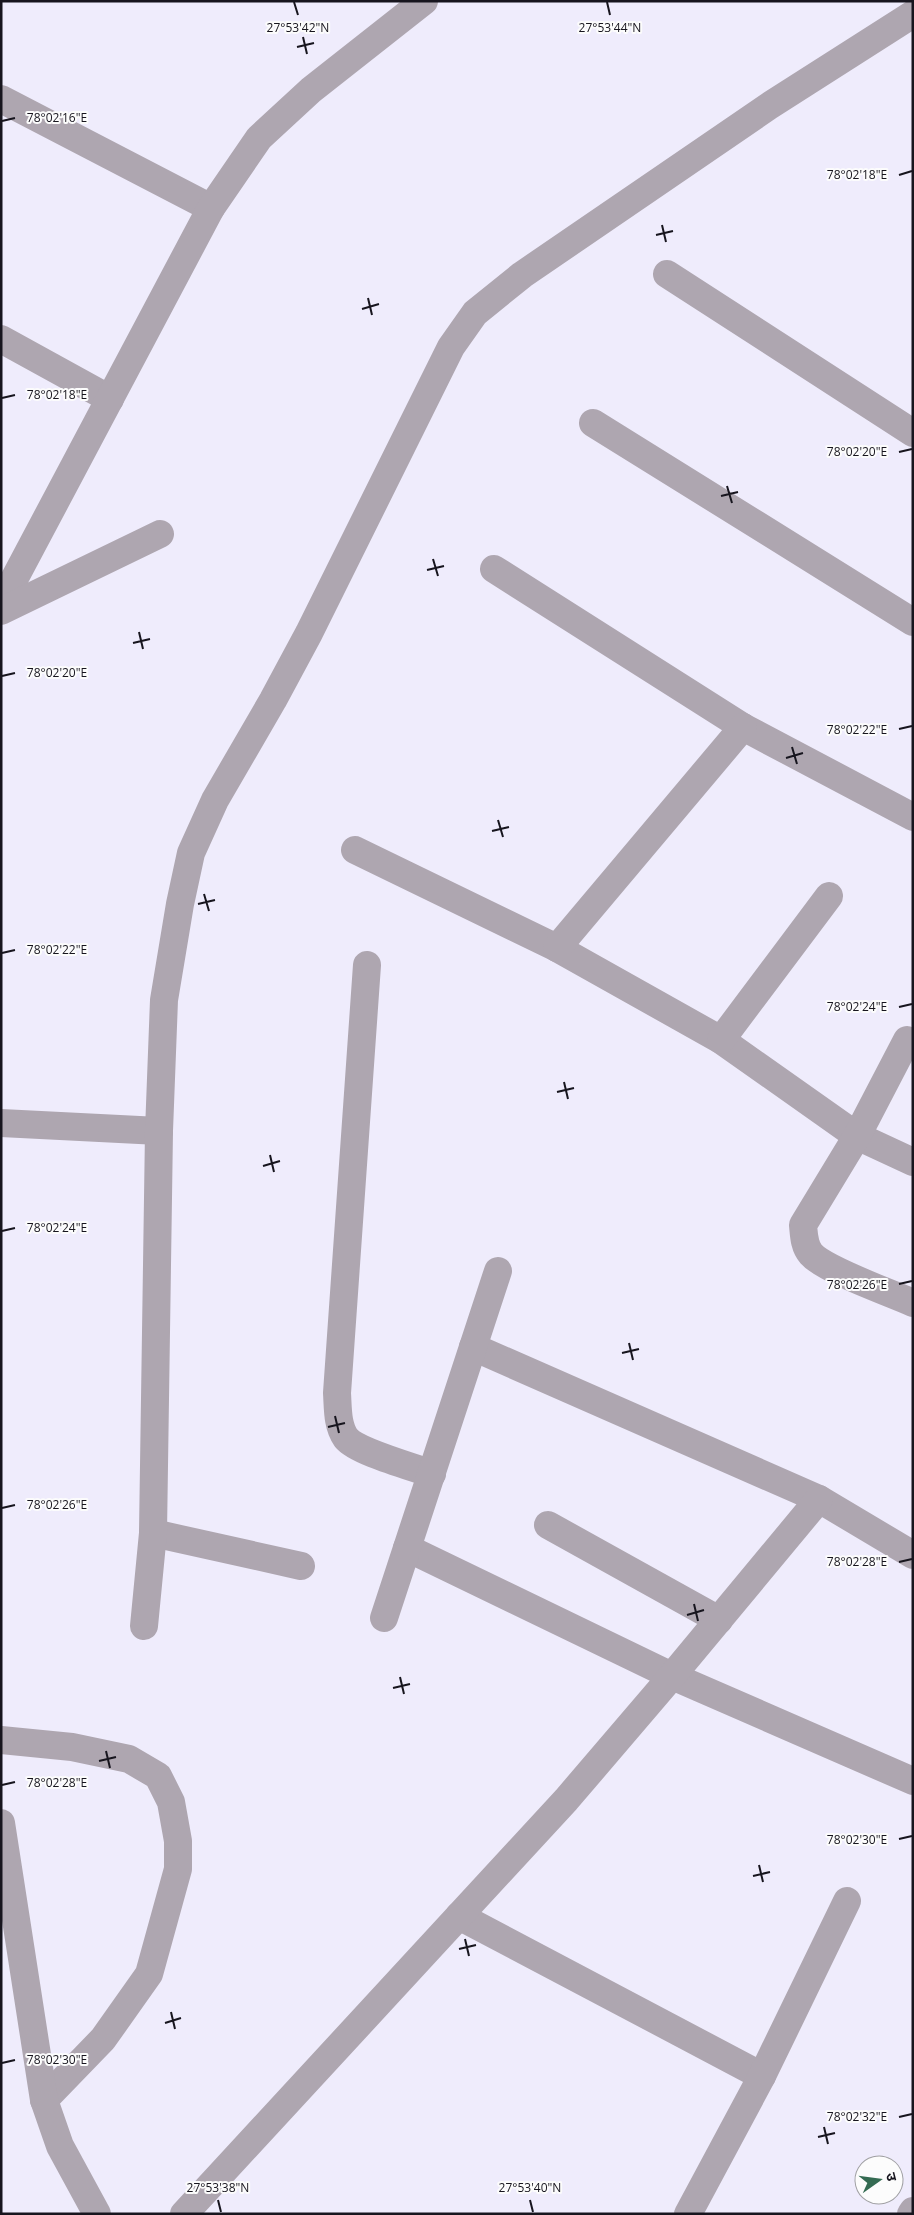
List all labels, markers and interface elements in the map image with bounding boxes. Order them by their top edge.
text: 27°53'42"N [267,19,329,36]
text: 27°53'44"N [579,19,641,36]
text: 78°02'16"E [27,109,87,126]
text: 78°02'18"E [827,166,887,183]
text: 78°02'18"E [27,386,87,403]
text: 78°02'20"E [827,443,887,460]
text: 78°02'20"E [27,664,87,681]
text: 78°02'22"E [827,721,887,738]
text: 78°02'22"E [27,941,87,958]
text: 78°02'24"E [827,998,887,1015]
text: 78°02'24"E [27,1219,87,1236]
text: 78°02'26"E [827,1276,887,1293]
text: 78°02'26"E [27,1496,87,1513]
text: 78°02'28"E [827,1553,887,1570]
text: 78°02'28"E [27,1774,87,1791]
text: 78°02'30"E [827,1831,887,1848]
text: 78°02'30"E [27,2051,87,2068]
text: 78°02'32"E [827,2108,887,2125]
north arrow [854,2155,904,2205]
text: उ [882,2170,903,2184]
text: 27°53'38"N [187,2179,249,2196]
text: 27°53'40"N [499,2179,561,2196]

